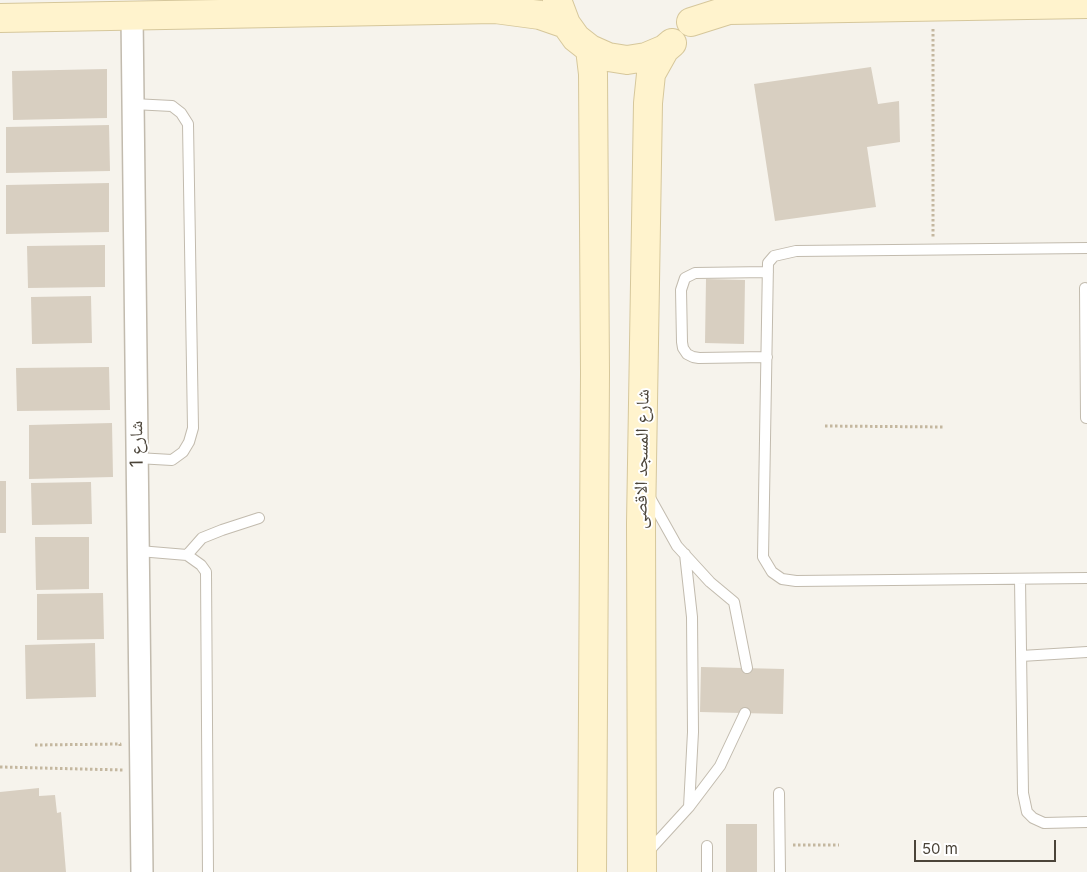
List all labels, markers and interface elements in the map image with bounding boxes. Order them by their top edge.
street label: شارع المسجد الاقصى [630,389,654,529]
street label: شارع 1 [126,421,148,467]
scale bar [917,830,1060,862]
text: 50 m [922,839,958,858]

